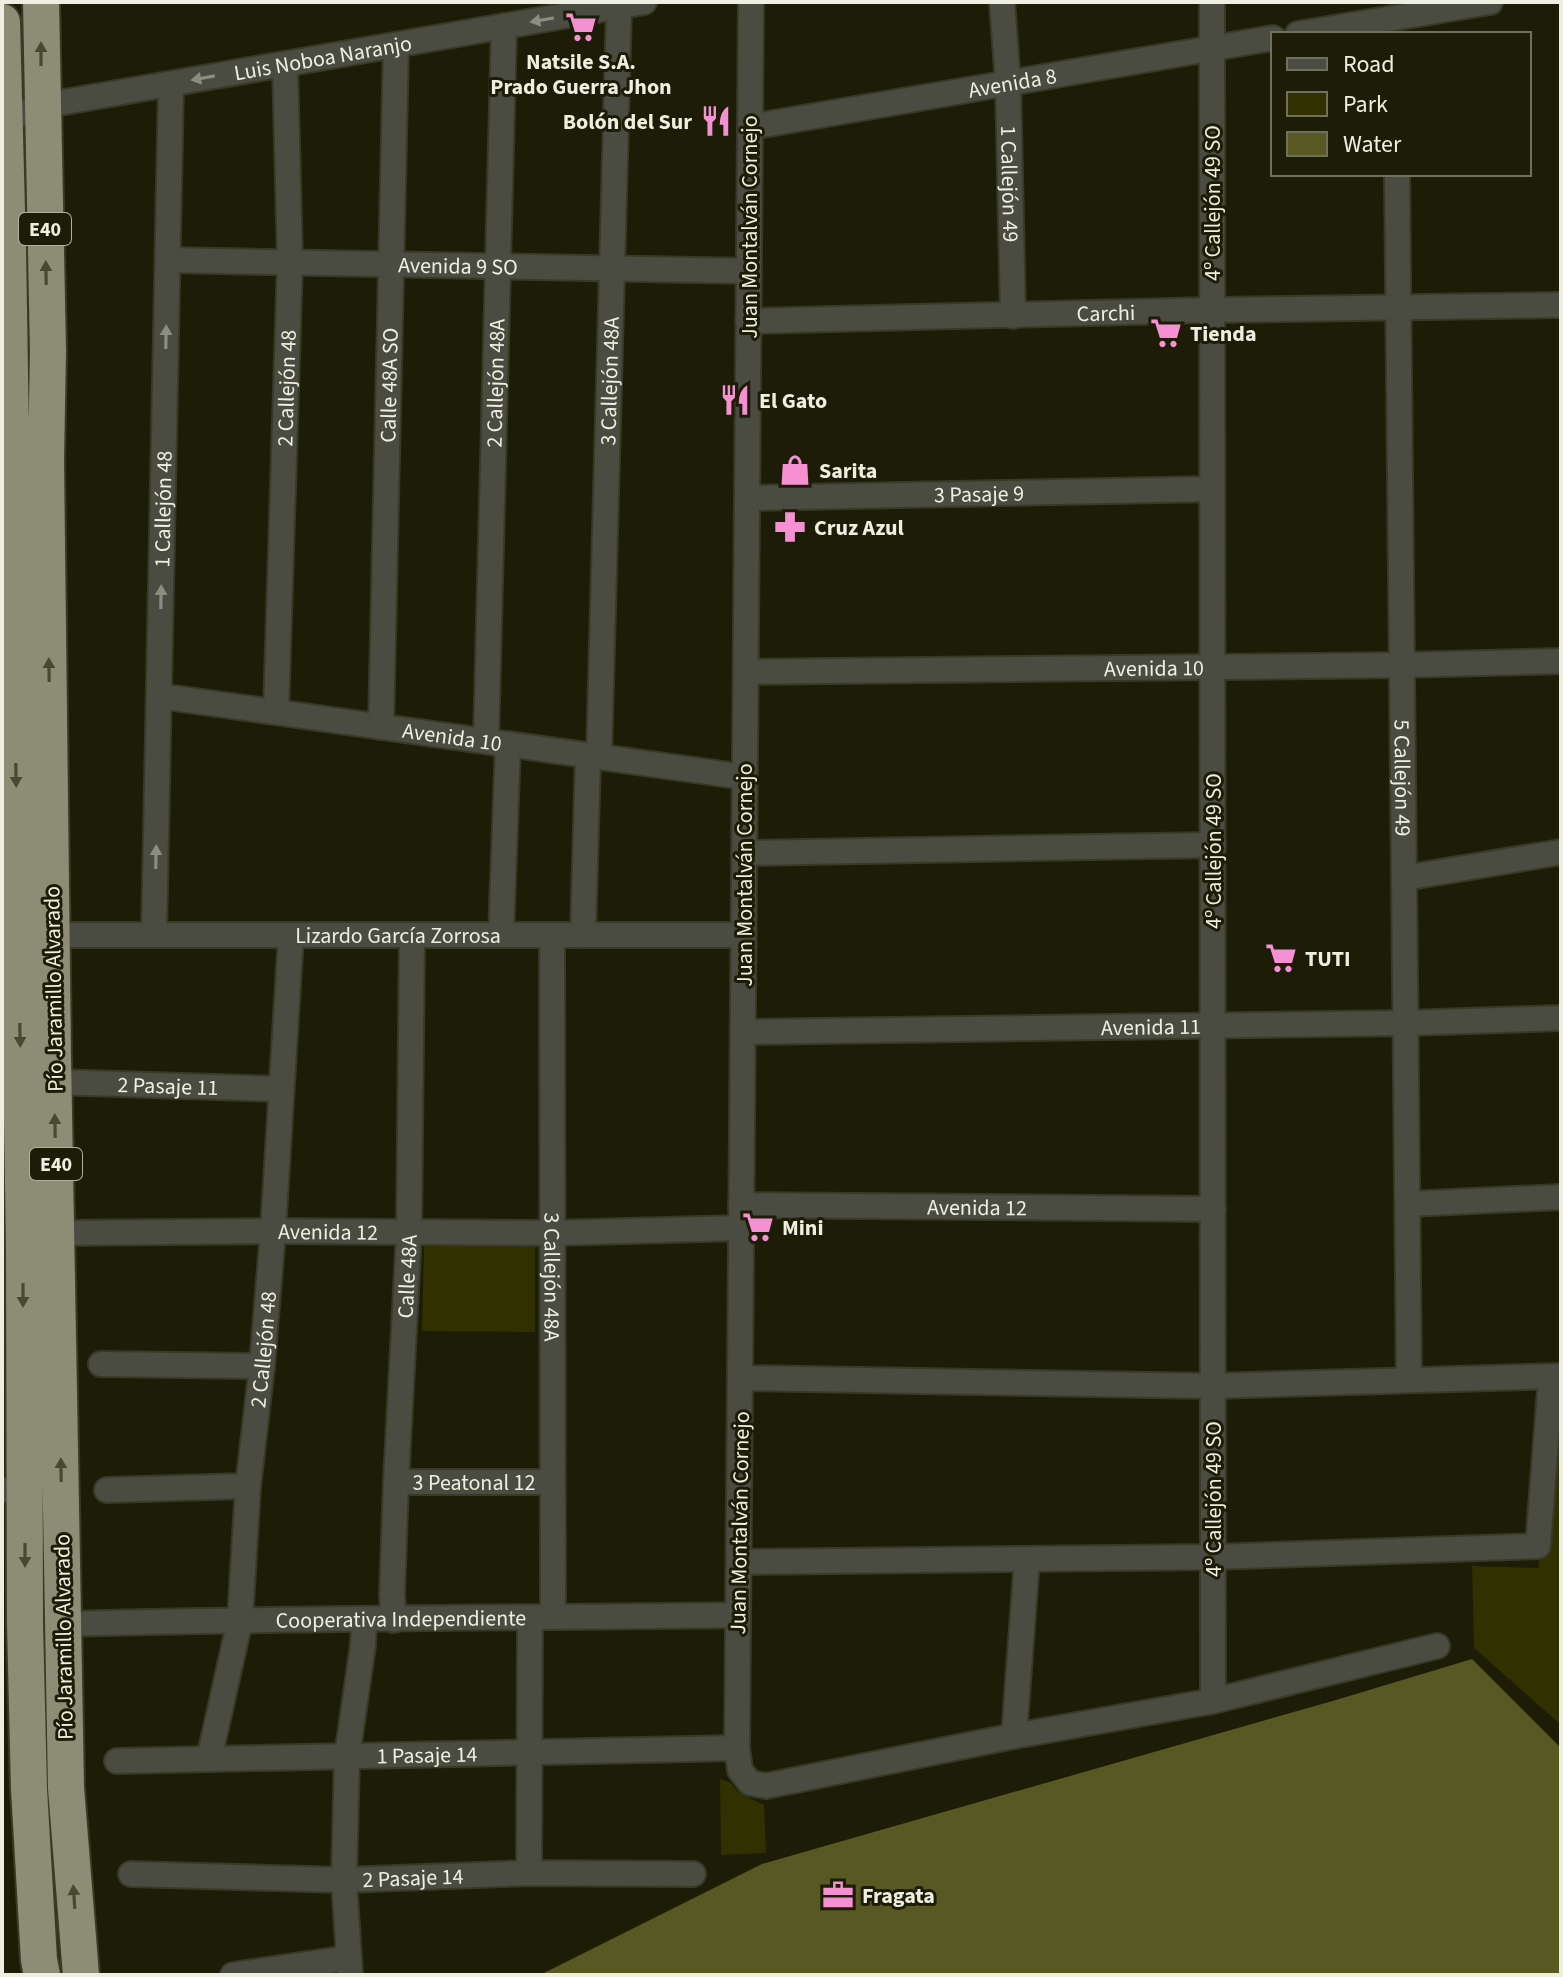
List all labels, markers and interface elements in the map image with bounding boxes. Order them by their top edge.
supermarket icon: Natsile S.A. Prado Guerra Jhon [564,10,598,44]
one-way arrow [529,14,554,26]
street label: Luis Noboa Naranjo [231,27,414,89]
legend [1271,32,1531,176]
one-way arrow [35,41,47,66]
place label: Natsile S.A. Prado Guerra Jhon [490,46,672,103]
text: Road [1343,47,1395,82]
street label: Avenida 8 [966,60,1059,107]
one-way arrow [190,73,215,85]
text: Park [1343,87,1388,122]
restaurant icon: Bolón del Sur [699,104,733,138]
place label: Bolón del Sur [563,106,692,138]
street label: Juan Montalván Cornejo [734,115,766,339]
street label: 1 Callejón 49 [992,125,1026,243]
street label: 4º Callejón 49 SO [1197,125,1229,281]
text: Water [1343,127,1402,162]
road number: E40 [19,213,71,245]
street label: Avenida 9 SO [398,249,518,284]
one-way arrow [39,260,52,285]
street label: Carchi [1076,297,1136,330]
street label: 3 Callejón 48A [592,316,628,446]
supermarket icon: Tienda [1149,316,1183,350]
street label: 2 Callejón 48A [478,318,514,448]
place label: Tienda [1190,318,1256,350]
one-way arrow [160,324,173,349]
street label: Calle 48A SO [372,327,407,443]
street label: 2 Callejón 48 [269,329,305,447]
restaurant icon: El Gato [718,383,752,417]
place label: El Gato [759,385,827,417]
street label: 1 Callejón 48 [146,450,181,568]
shop icon: Sarita [778,453,812,487]
place label: Sarita [819,455,877,487]
street label: 3 Pasaje 9 [934,478,1024,511]
pharmacy icon: Cruz Azul [773,510,807,544]
place label: Cruz Azul [814,512,905,544]
one-way arrow [155,584,167,609]
street label: Avenida 10 [1104,652,1204,685]
one-way arrow [42,657,55,682]
street label: Avenida 10 [400,715,504,760]
street label: 5 Callejón 49 [1385,719,1419,837]
one-way arrow [10,763,23,788]
street label: Juan Montalván Cornejo [729,763,761,987]
street label: 4º Callejón 49 SO [1198,773,1230,929]
one-way arrow [149,844,162,869]
street label: Pío Jaramillo Alvarado [36,886,72,1092]
street label: Lizardo García Zorrosa [295,920,501,952]
supermarket icon: TUTI [1264,941,1298,975]
place label: TUTI [1305,943,1351,975]
street label: Avenida 11 [1101,1011,1201,1044]
one-way arrow [14,1023,27,1048]
street label: 2 Pasaje 11 [117,1069,219,1104]
one-way arrow [48,1113,61,1138]
road number: E40 [30,1148,82,1180]
street label: Avenida 12 [927,1192,1027,1224]
supermarket icon: Mini [741,1210,775,1244]
place label: Mini [782,1212,824,1244]
street label: 3 Callejón 48A [535,1213,568,1341]
street label: Avenida 12 [278,1216,378,1249]
street label: Calle 48A [390,1234,426,1319]
one-way arrow [17,1283,29,1308]
street label: 2 Callejón 48 [242,1290,285,1410]
street label: Juan Montalván Cornejo [722,1411,758,1635]
street label: 4º Callejón 49 SO [1198,1421,1230,1577]
one-way arrow [55,1457,67,1482]
street label: 3 Peatonal 12 [413,1467,535,1499]
street label: Pío Jaramillo Alvarado [46,1534,82,1740]
one-way arrow [18,1543,31,1568]
street label: Cooperativa Independiente [275,1602,526,1637]
street label: 1 Pasaje 14 [376,1738,478,1773]
street label: 2 Pasaje 14 [362,1860,464,1896]
office icon: Fragata [821,1878,855,1912]
place label: Fragata [862,1880,935,1912]
one-way arrow [67,1884,80,1909]

